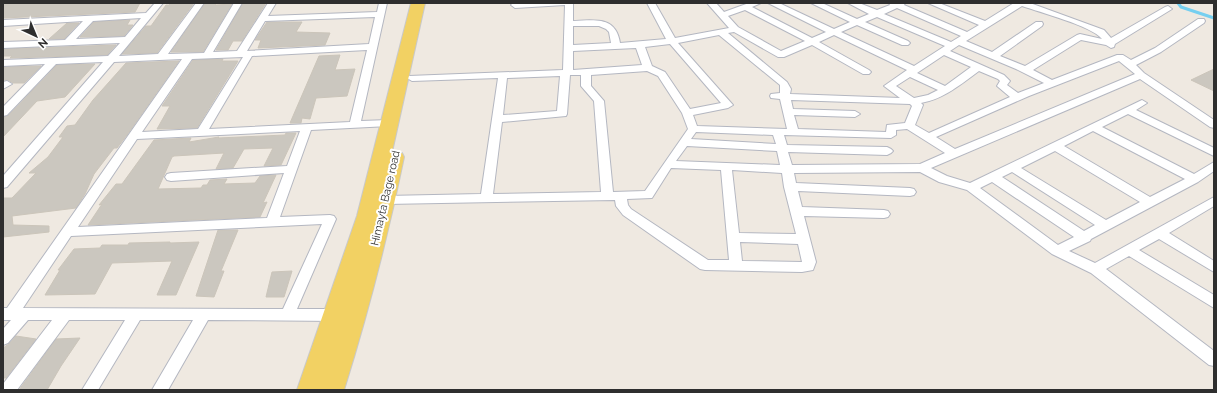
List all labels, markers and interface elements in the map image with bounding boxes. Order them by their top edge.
north arrow [16,16,56,56]
text: N [35,35,50,50]
street label: Himayta Bage road [368,149,403,247]

